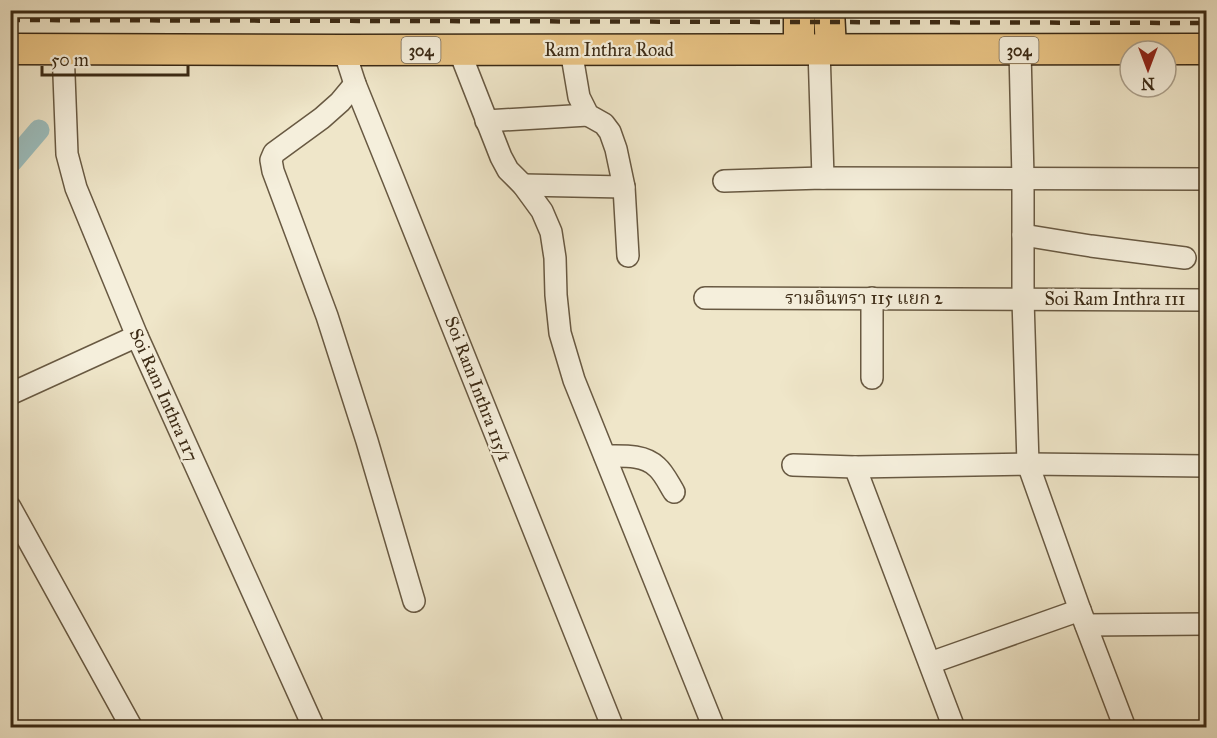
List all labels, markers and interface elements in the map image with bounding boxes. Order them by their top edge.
road number: 304 [402,37,440,63]
road number: 304 [1000,37,1038,63]
scale bar [42,39,188,77]
street label: Ram Inthra Road [544,39,674,61]
north arrow [1118,39,1178,99]
text: 50 m [51,49,89,71]
text: N [1141,74,1155,93]
street label: รามอินทรา 115 แยก 2 [785,287,943,309]
street label: Soi Ram Inthra 111 [1045,288,1185,310]
street label: Soi Ram Inthra 115/1 [440,313,516,465]
street label: Soi Ram Inthra 117 [125,325,203,465]

